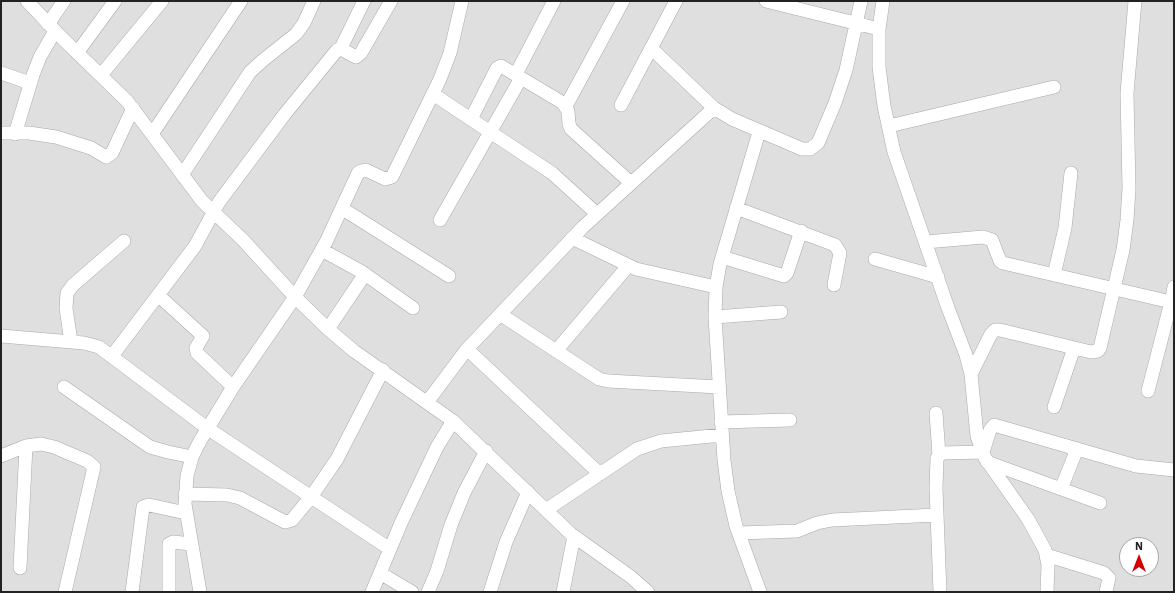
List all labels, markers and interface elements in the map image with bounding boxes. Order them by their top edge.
north arrow [1119,537,1159,577]
text: N [1135,539,1143,553]

